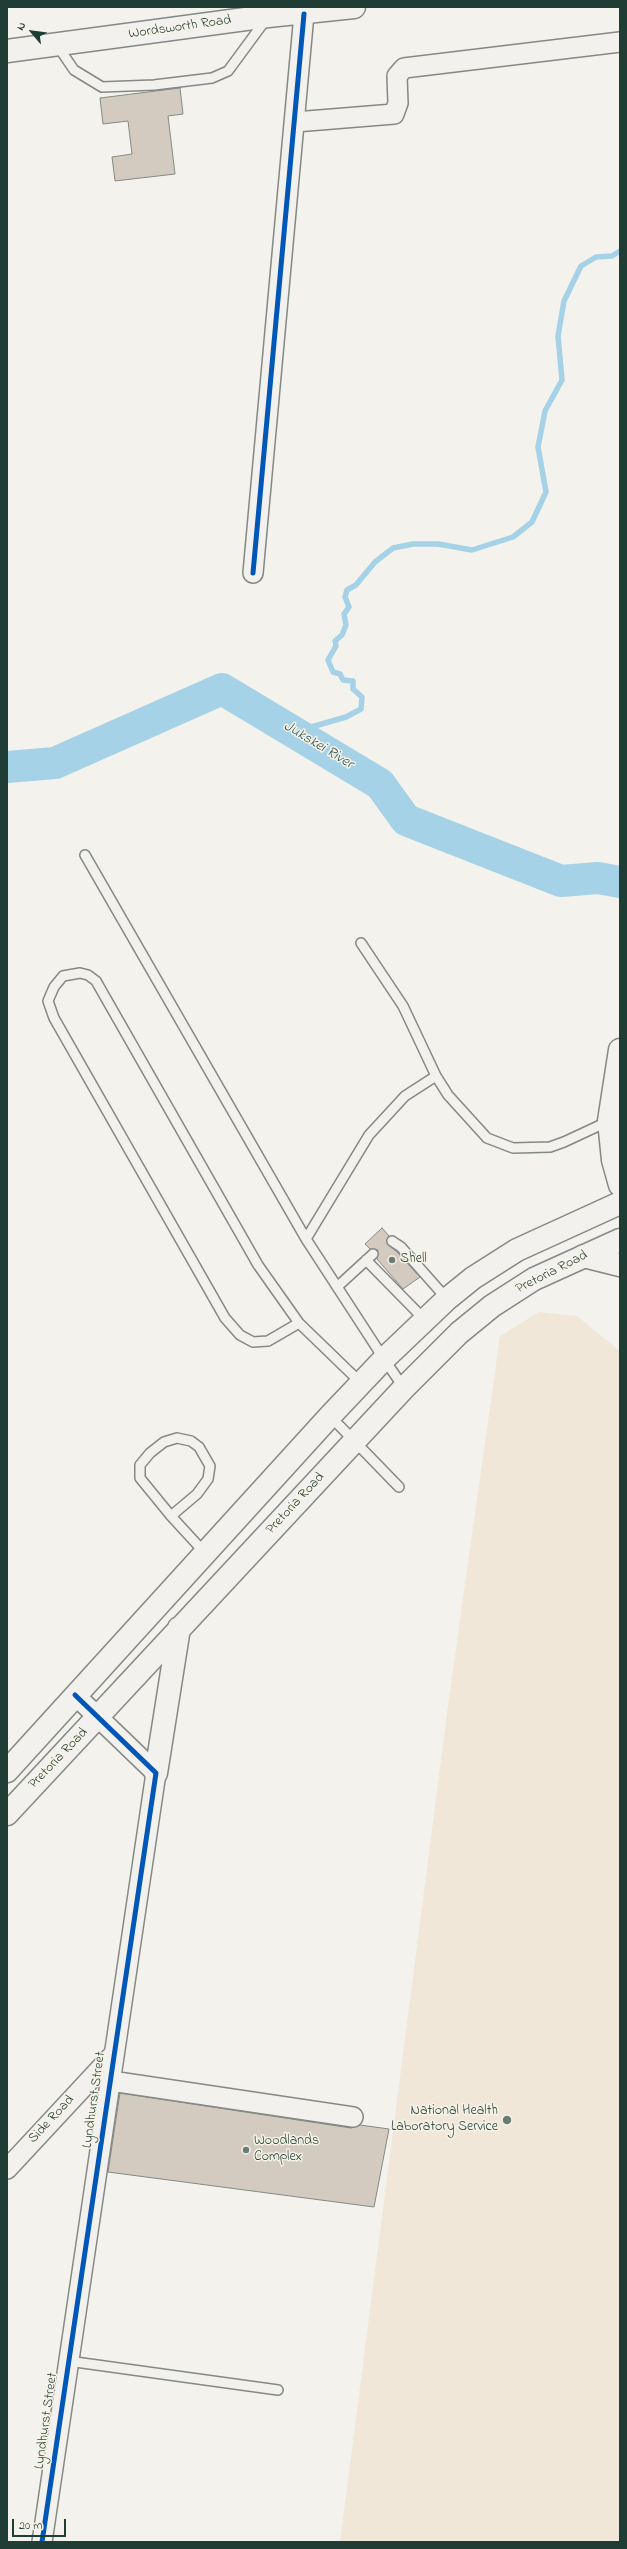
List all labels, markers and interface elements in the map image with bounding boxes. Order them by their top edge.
north arrow [12,12,52,52]
street label: Wordsworth Road [128,12,232,44]
text: N [13,19,30,33]
water label: Jukskei River [280,718,356,774]
street label: Pretoria Road [513,1248,591,1298]
place label: Shell [400,1252,427,1268]
marker: Shell [387,1255,397,1265]
street label: Pretoria Road [263,1470,329,1538]
street label: Pretoria Road [26,1725,92,1793]
street label: Lyndhurst Street [80,2051,110,2149]
street label: Side Road [26,2092,78,2148]
place label: National Health Laboratory Service [391,2104,498,2136]
marker: National Health Laboratory Service [501,2114,513,2126]
place label: Woodlands Complex [254,2134,319,2166]
marker: Woodlands Complex [241,2145,251,2155]
street label: Lyndhurst Street [32,2372,62,2470]
scale bar [14,2511,68,2537]
text: 20 m [19,2517,42,2535]

